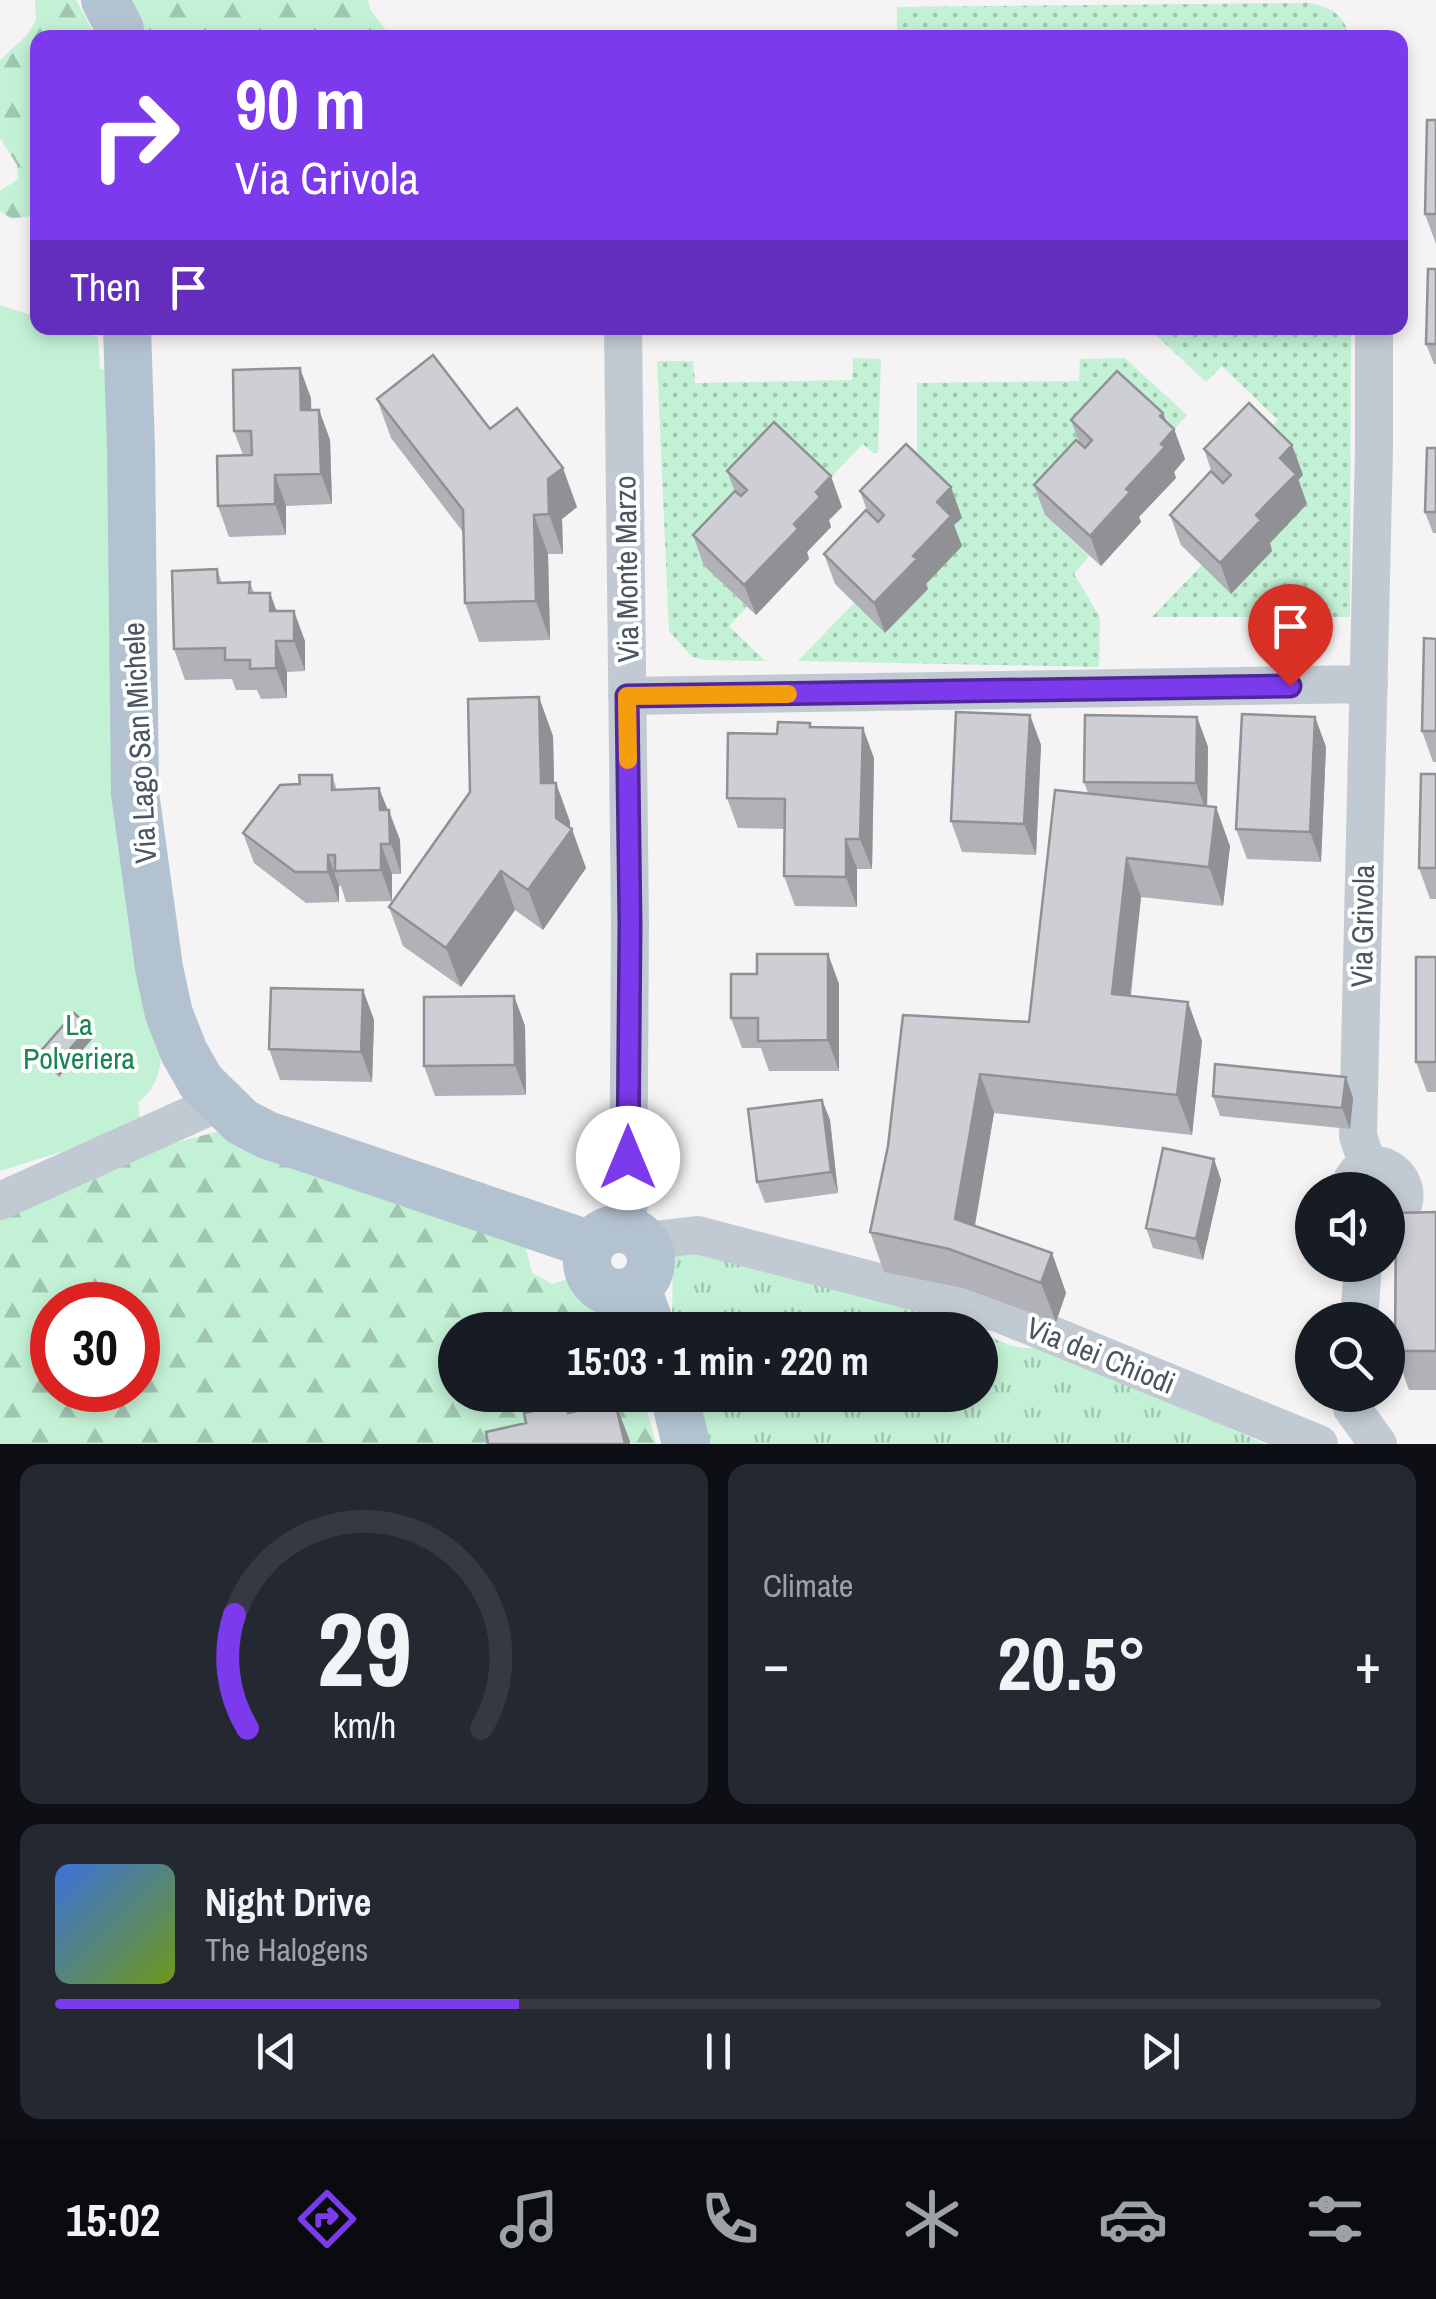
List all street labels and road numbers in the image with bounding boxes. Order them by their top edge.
street label: Via Monte Marzo [604,475,648,663]
street label: Via Lago San Michele [113,621,165,865]
street label: Via Grivola [1341,864,1383,988]
street label: Via dei Chiodi [1021,1307,1181,1403]

